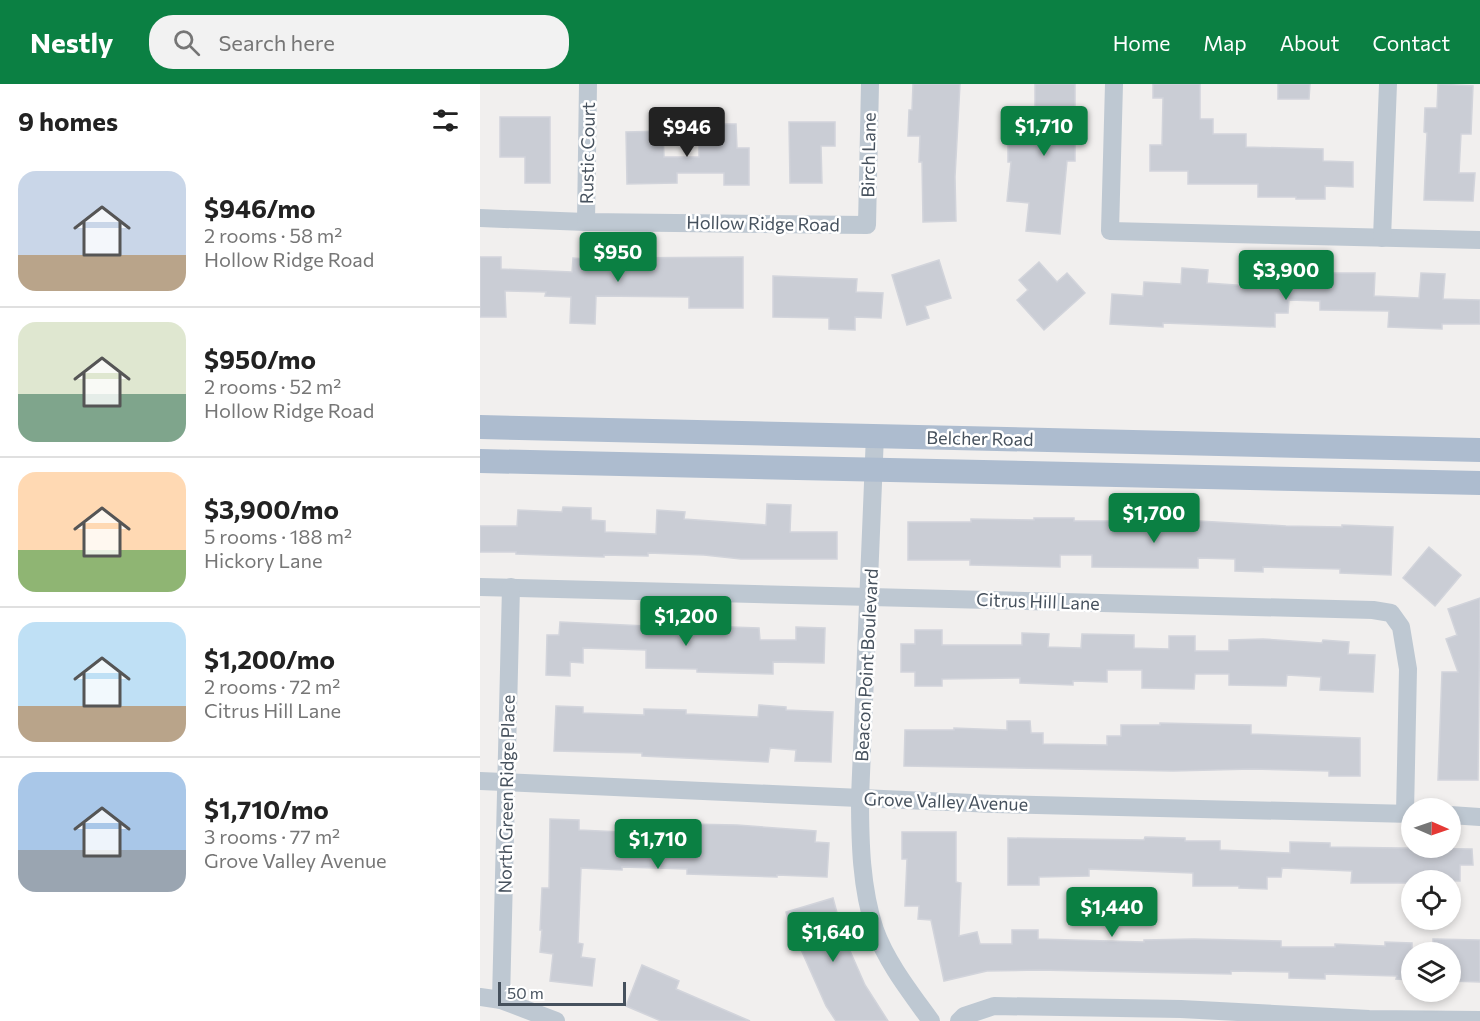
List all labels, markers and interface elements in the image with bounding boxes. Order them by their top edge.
search box [149,15,569,69]
text: Nestly [30,25,113,59]
icon: search [170,26,203,59]
text: Search here [218,29,335,56]
text: Home [1113,30,1170,55]
text: Map [1203,30,1247,55]
text: About [1280,30,1339,55]
text: Contact [1372,30,1450,55]
street label: Rustic Court [575,102,599,204]
icon: filters [429,104,462,137]
text: 9 homes [18,105,118,136]
pin: $1,710 [995,106,1093,157]
pin: $946 [651,107,723,158]
street label: Birch Lane [856,112,880,198]
text: $1,710 [1015,113,1073,137]
text: $946 [663,114,711,138]
text: $946/mo [204,192,316,223]
icon: home [66,195,138,267]
street label: Hollow Ridge Road [686,211,840,235]
text: 2 rooms · 58 m² [204,223,342,247]
pin: $950 [582,232,654,283]
text: $950 [594,239,642,263]
text: Hollow Ridge Road [204,247,374,271]
pin: $3,900 [1237,250,1335,301]
text: $3,900 [1253,257,1319,281]
text: $950/mo [204,343,316,374]
icon: home [66,346,138,418]
text: 2 rooms · 52 m² [204,374,341,398]
text: Hollow Ridge Road [204,398,374,422]
street label: Belcher Road [926,426,1034,450]
text: $3,900/mo [204,493,339,524]
pin: $1,700 [1105,493,1203,544]
icon: home [66,496,138,568]
text: $1,700 [1123,500,1185,524]
text: 5 rooms · 188 m² [204,524,352,548]
text: Hickory Lane [204,548,322,572]
street label: Beacon Point Boulevard [850,568,882,762]
street label: Citrus Hill Lane [976,588,1100,614]
pin: $1,200 [637,596,735,647]
text: $1,200 [654,603,718,627]
text: $1,200/mo [204,643,335,674]
icon: home [66,646,138,718]
text: 2 rooms · 72 m² [204,674,340,698]
street label: North Green Ridge Place [493,694,519,894]
text: Citrus Hill Lane [204,698,341,722]
street label: Grove Valley Avenue [863,787,1029,815]
text: $1,710/mo [204,793,329,824]
icon: home [66,796,138,868]
north arrow [1401,798,1461,858]
map controls [1401,798,1461,1002]
pin: $1,710 [609,819,707,870]
text: 3 rooms · 77 m² [204,824,340,848]
text: $1,710 [629,826,687,850]
text: Grove Valley Avenue [204,848,387,872]
button: locate [1401,870,1461,930]
pin: $1,440 [1063,887,1161,938]
text: $1,440 [1080,894,1144,918]
pin: $1,640 [784,912,882,963]
text: $1,640 [801,919,865,943]
button: layers [1401,942,1461,1002]
scale bar [498,979,626,1006]
text: 50 m [507,983,544,1002]

